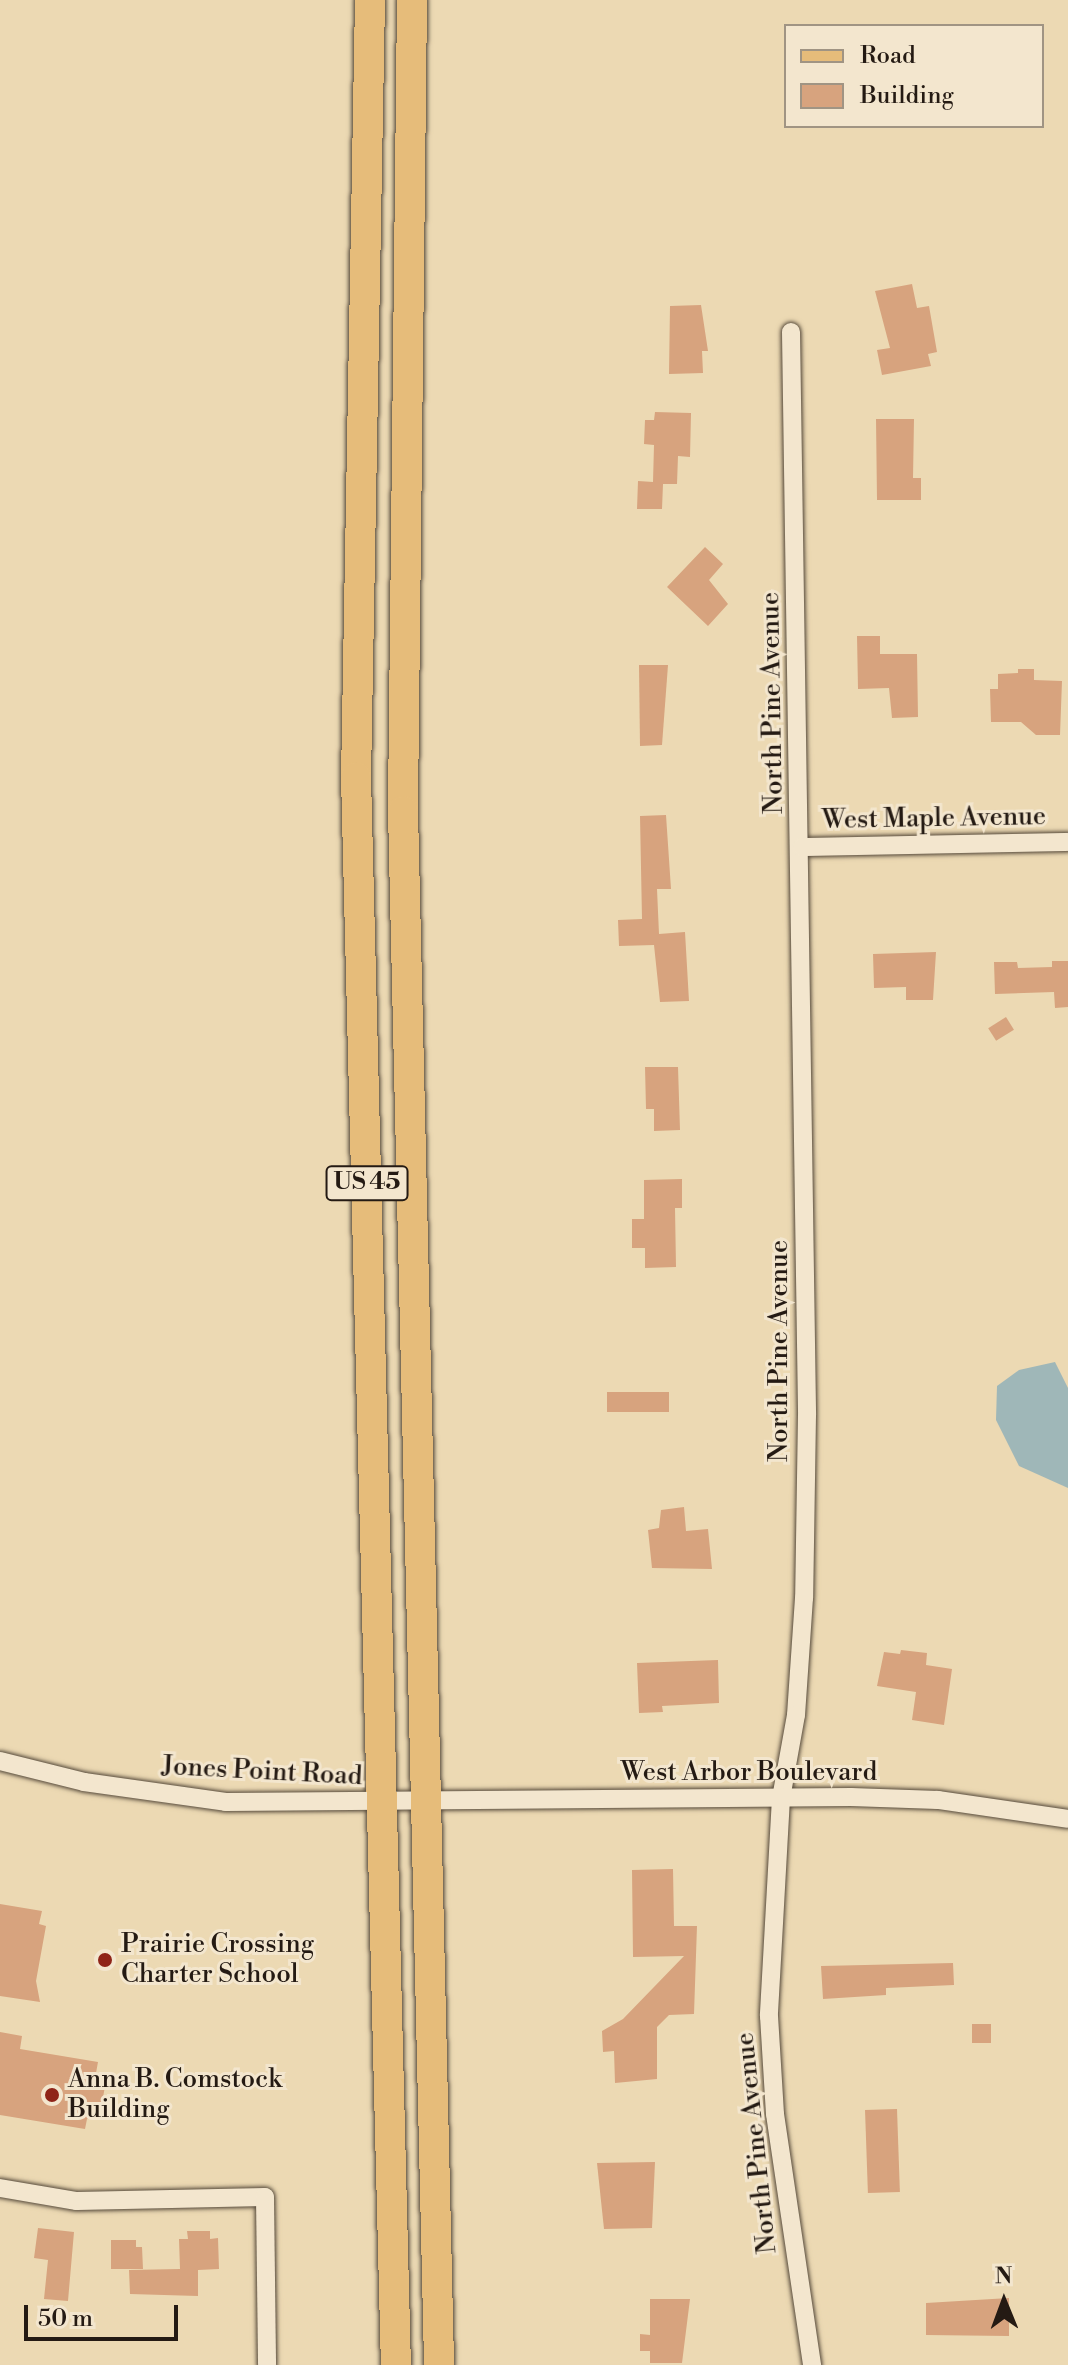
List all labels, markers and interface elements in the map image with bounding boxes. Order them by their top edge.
legend [784,24,1044,128]
text: Road [860,41,916,71]
text: Building [860,81,954,111]
street label: North Pine Avenue [755,592,791,814]
street label: West Maple Avenue [822,801,1046,837]
road number: US 45 [325,1163,409,1203]
street label: North Pine Avenue [764,1240,796,1462]
street label: Jones Point Road [161,1751,363,1793]
street label: West Arbor Boulevard [621,1757,877,1789]
place label: Prairie Crossing Charter School [121,1929,314,1990]
marker: Prairie Crossing Charter School [96,1951,114,1969]
street label: North Pine Avenue [730,2031,784,2255]
place label: Anna B. Comstock Building [68,2064,282,2126]
marker: Anna B. Comstock Building [43,2086,61,2104]
north arrow [964,2261,1044,2341]
text: N [995,2263,1013,2290]
scale bar [28,2289,182,2339]
text: 50 m [38,2304,93,2334]

